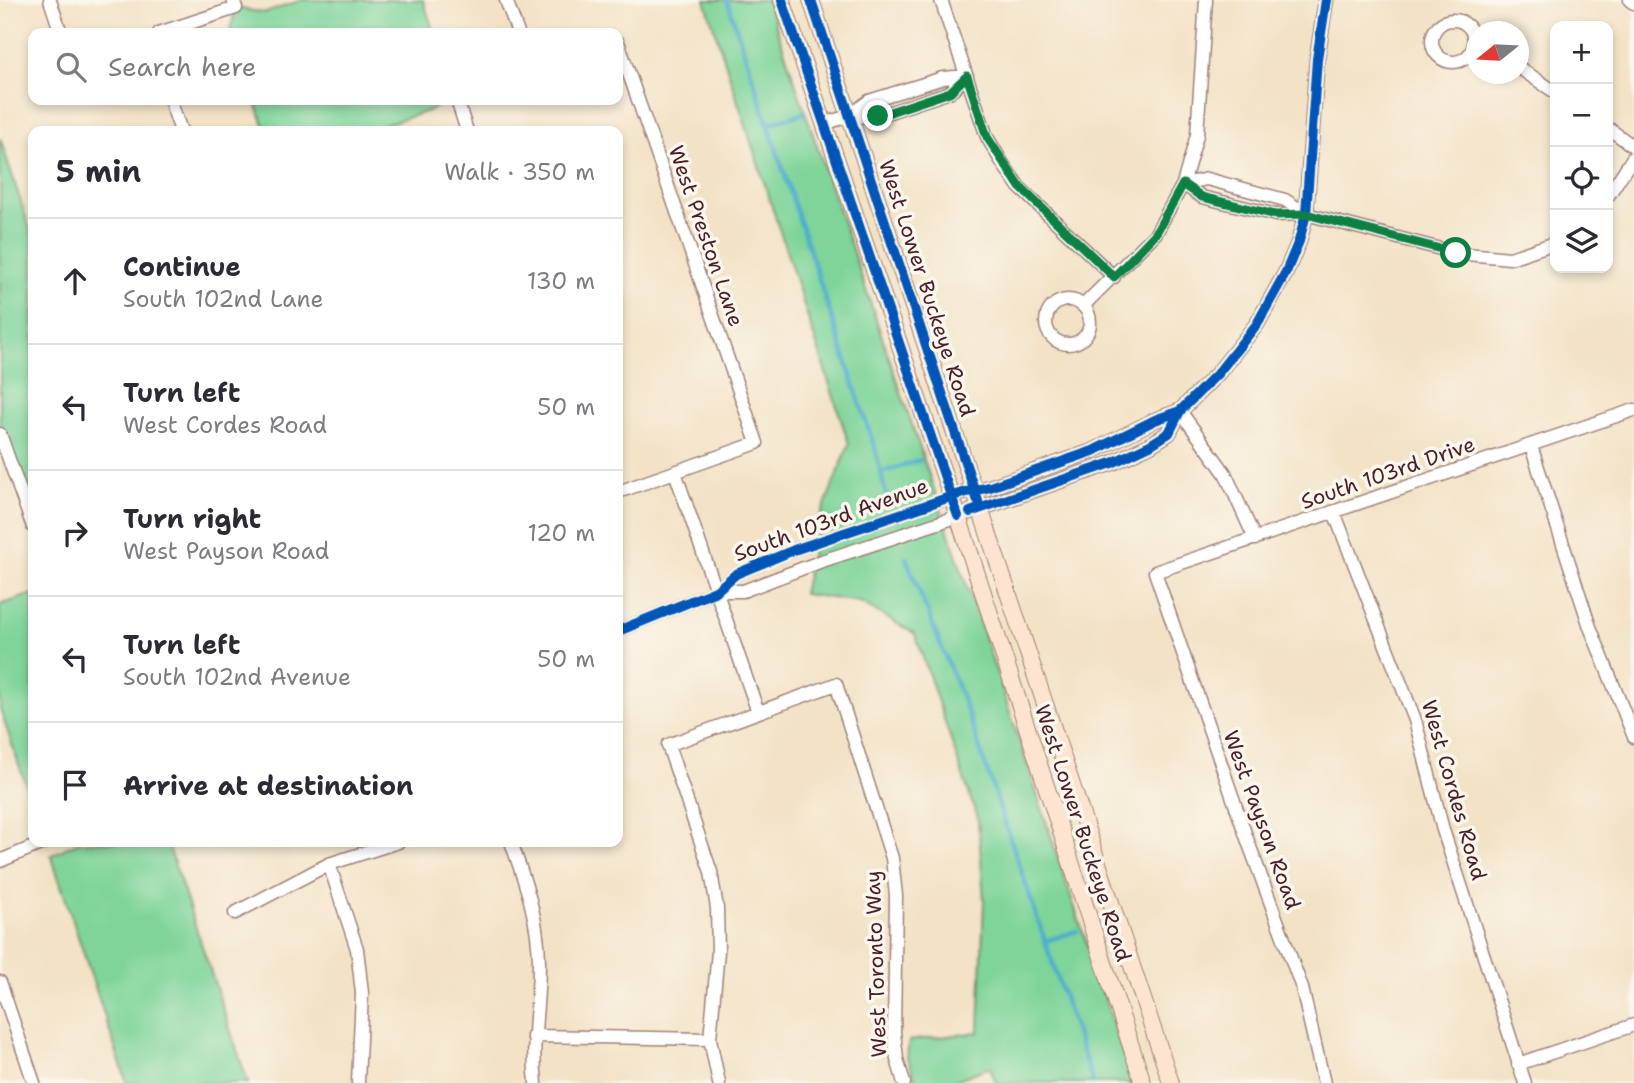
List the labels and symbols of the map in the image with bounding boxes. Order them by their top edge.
north arrow [1466,21,1529,84]
route end [862,100,893,131]
street label: West Preston Lane [662,142,750,330]
street label: West Lower Buckeye Road [872,156,982,420]
route start [1440,237,1471,268]
street label: South 103rd Drive [1297,430,1479,516]
street label: South 103rd Avenue [730,472,932,568]
street label: West Cordes Road [1415,697,1493,883]
street label: West Lower Buckeye Road [1028,701,1138,965]
street label: West Payson Road [1217,727,1307,913]
street label: West Toronto Way [859,870,893,1058]

